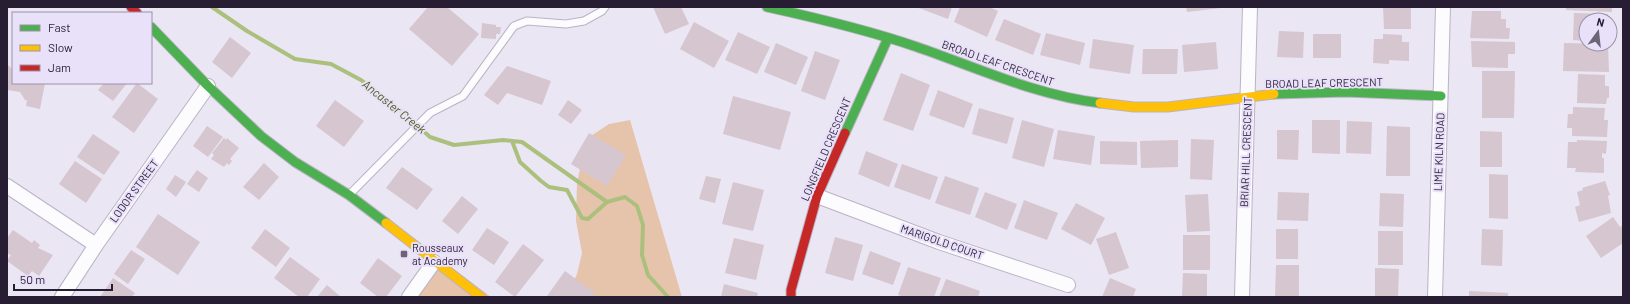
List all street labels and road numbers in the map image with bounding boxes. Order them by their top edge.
street label: BROAD LEAF CRESCENT [940,37,1056,88]
street label: BROAD LEAF CRESCENT [1265,75,1383,90]
street label: LONGFIELD CRESCENT [798,95,853,203]
street label: BRIAR HILL CRESCENT [1237,97,1254,207]
street label: LIME KILN ROAD [1431,112,1446,191]
street label: LODOR STREET [106,157,161,225]
street label: MARIGOLD COURT [899,221,985,262]

